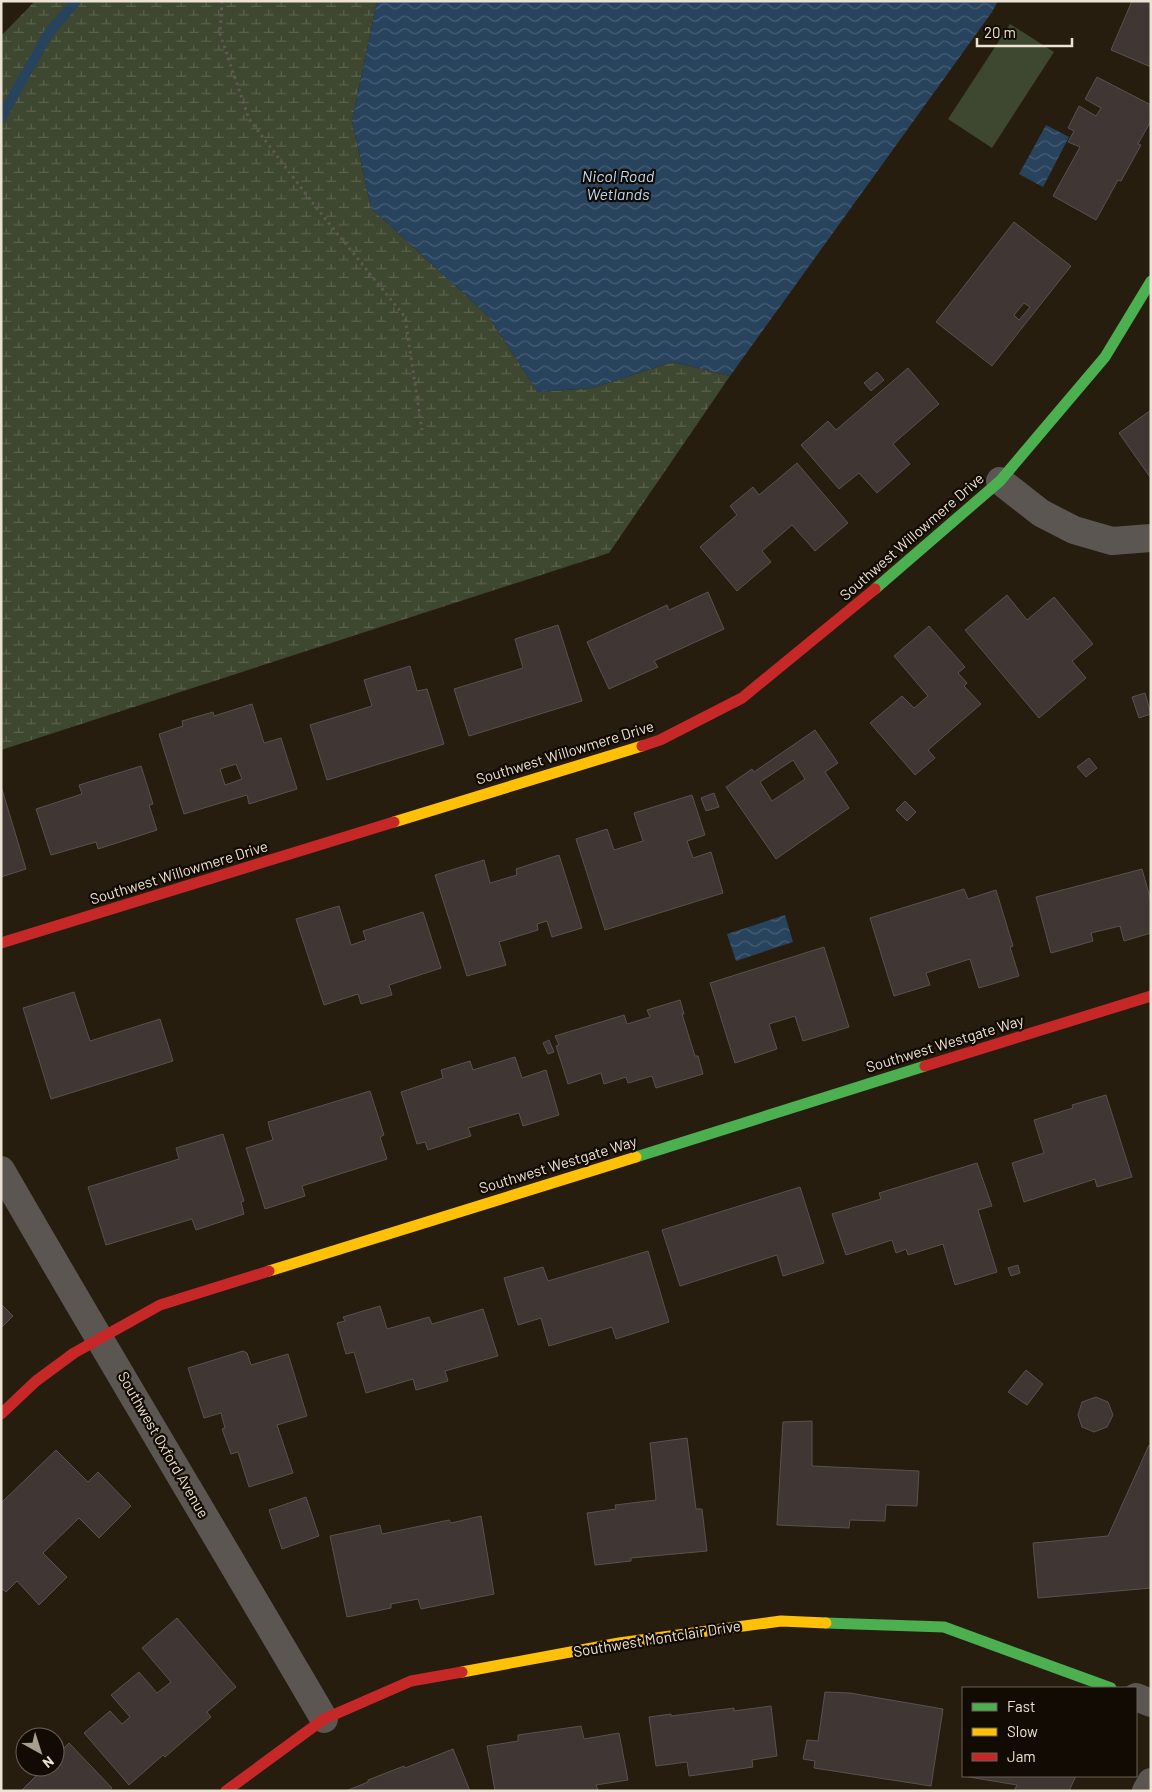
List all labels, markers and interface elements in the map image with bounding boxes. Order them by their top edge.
scale bar [977,15,1072,47]
text: 20 m [984,23,1016,41]
water label: Nicol Road Wetlands [582,166,655,203]
street label: Southwest Willowmere Drive [836,469,987,604]
street label: Southwest Willowmere Drive [474,716,656,788]
street label: Southwest Willowmere Drive [88,836,270,908]
street label: Southwest Westgate Way [864,1010,1026,1076]
street label: Southwest Westgate Way [477,1131,639,1197]
street label: Southwest Oxford Avenue [115,1368,213,1521]
street label: Southwest Montclair Drive [572,1616,742,1660]
legend [962,1687,1137,1777]
text: Fast [1007,1697,1035,1715]
text: Slow [1007,1722,1038,1740]
north arrow [15,1727,65,1777]
text: Jam [1007,1747,1036,1765]
text: N [40,1753,57,1772]

